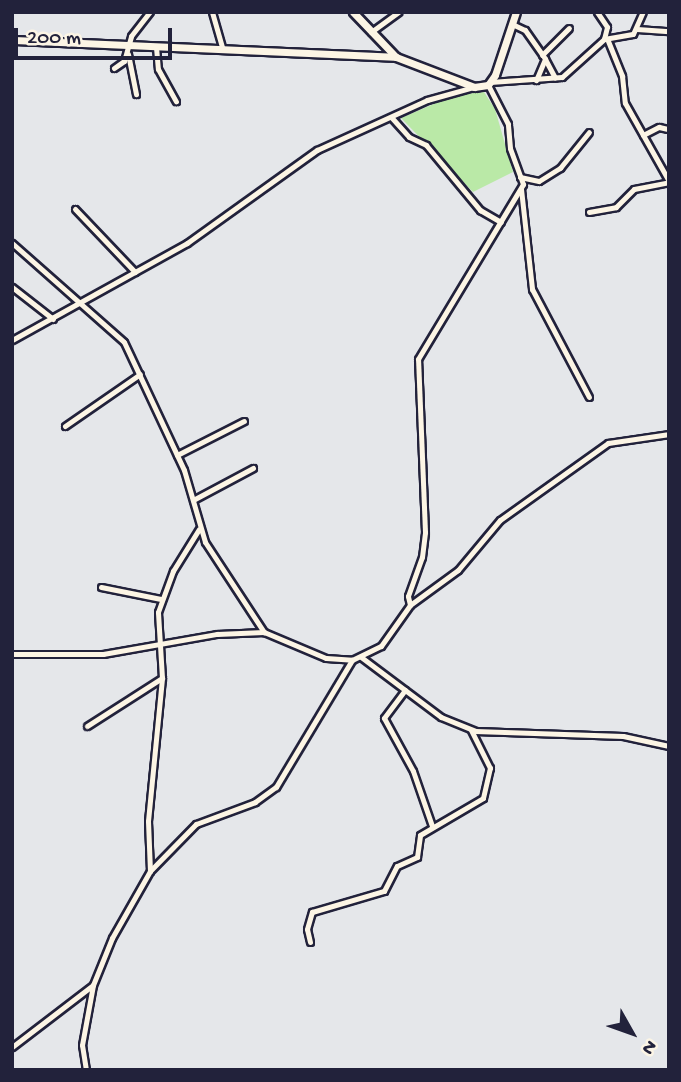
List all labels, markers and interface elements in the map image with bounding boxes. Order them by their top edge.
scale bar [18,14,175,58]
text: 200 m [27,27,81,52]
north arrow [597,998,667,1068]
text: N [636,1035,661,1059]

